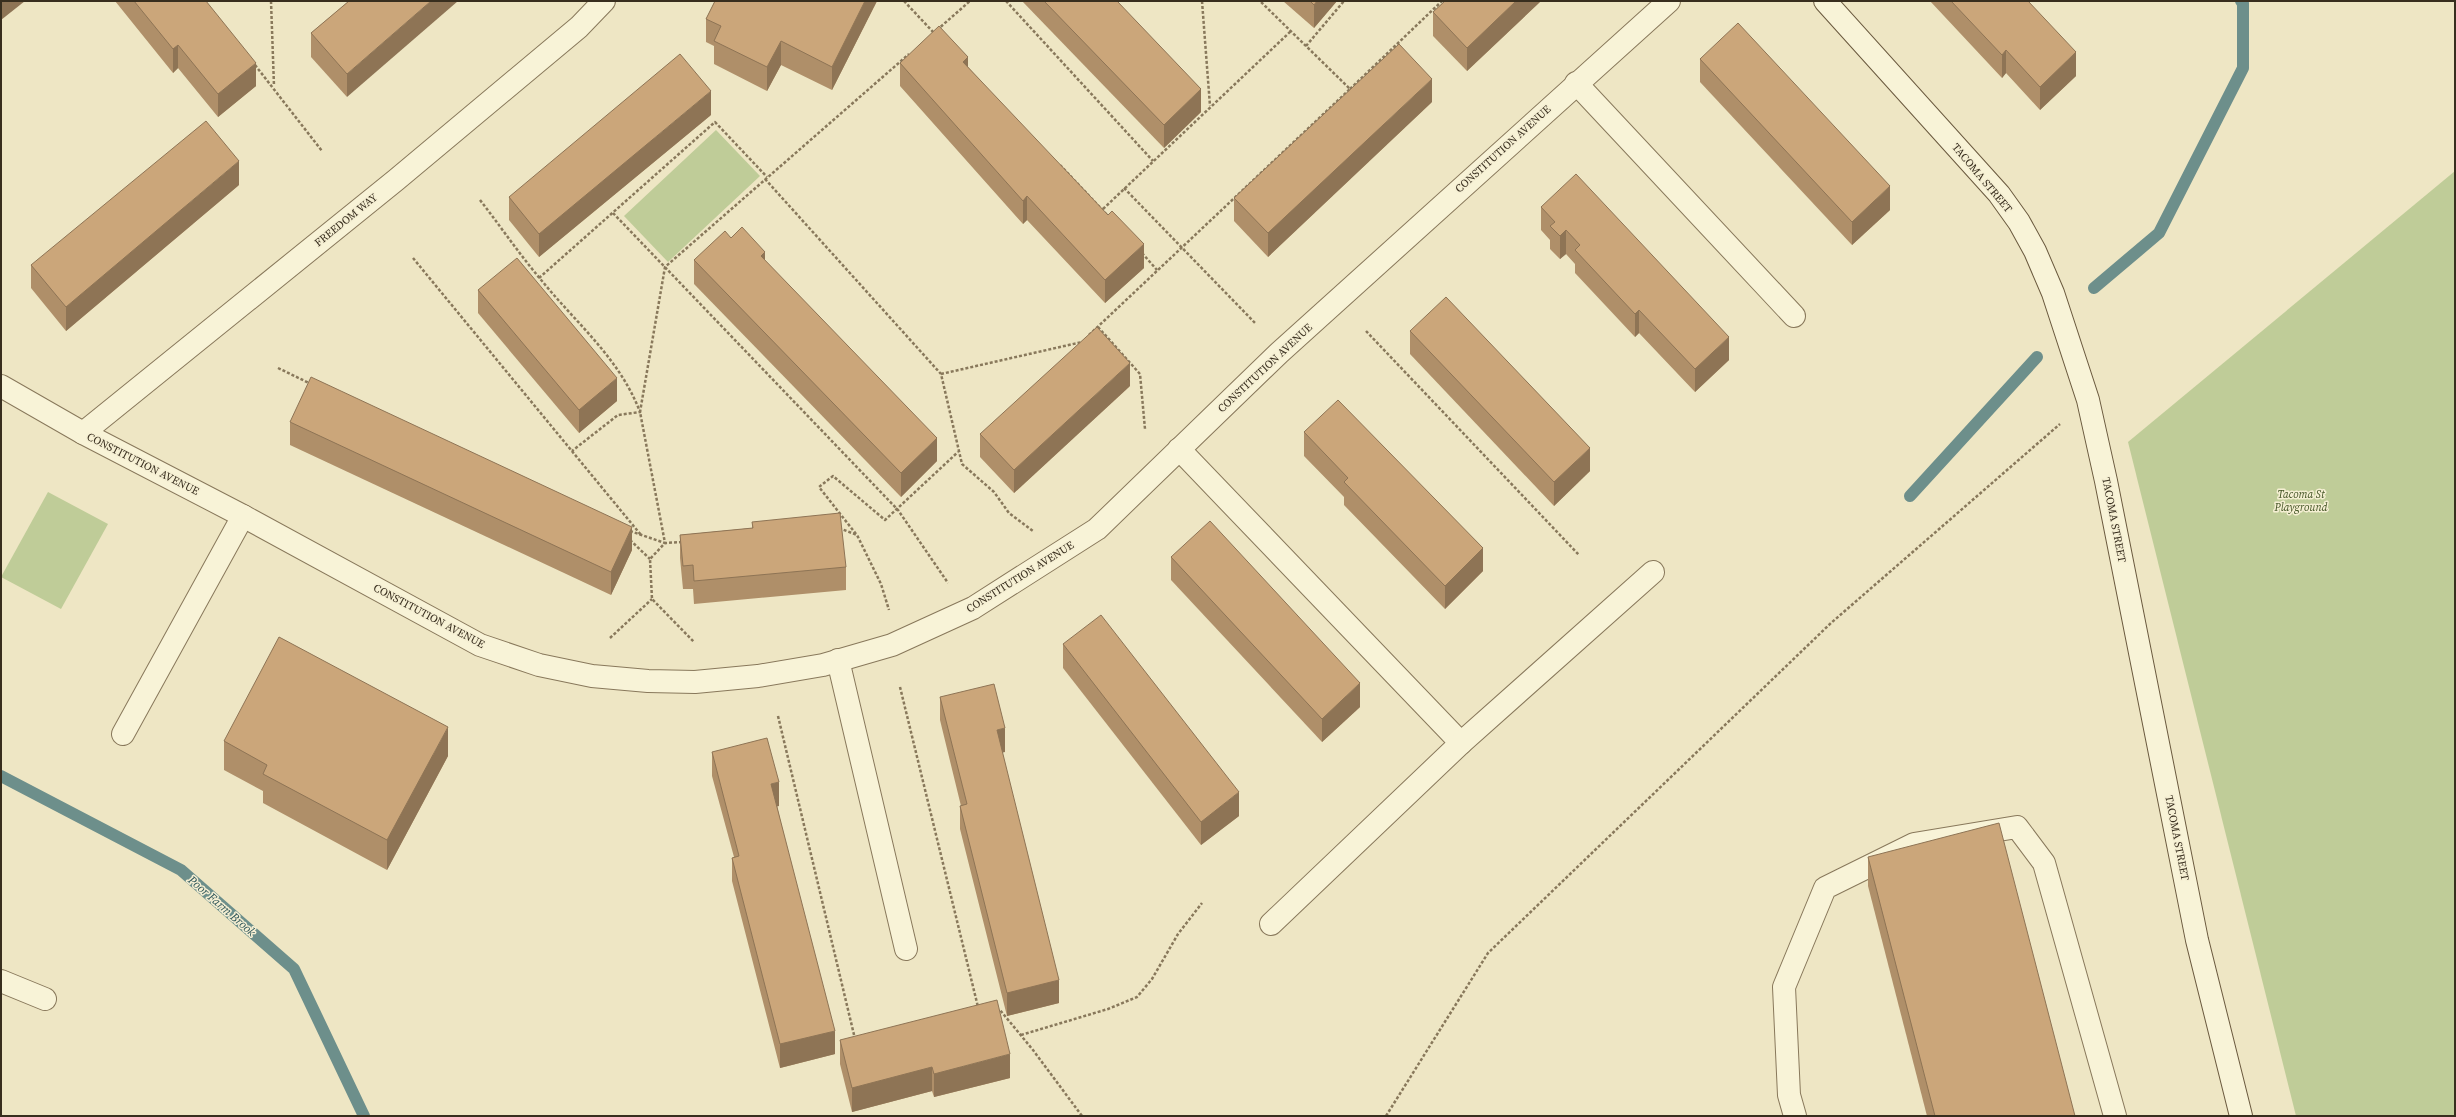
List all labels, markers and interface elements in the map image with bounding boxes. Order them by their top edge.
street label: CONSTITUTION AVENUE [1452,102,1554,196]
street label: TACOMA STREET [1949,140,2016,216]
street label: FREEDOM WAY [311,190,381,250]
street label: CONSTITUTION AVENUE [1214,320,1316,416]
street label: CONSTITUTION AVENUE [84,429,202,499]
street label: TACOMA STREET [2098,476,2130,564]
park label: Tacoma St Playground [2273,487,2328,515]
street label: CONSTITUTION AVENUE [963,538,1077,616]
street label: CONSTITUTION AVENUE [371,580,488,652]
street label: TACOMA STREET [2161,794,2193,882]
water label: Poor Farm Brook [184,871,260,940]

